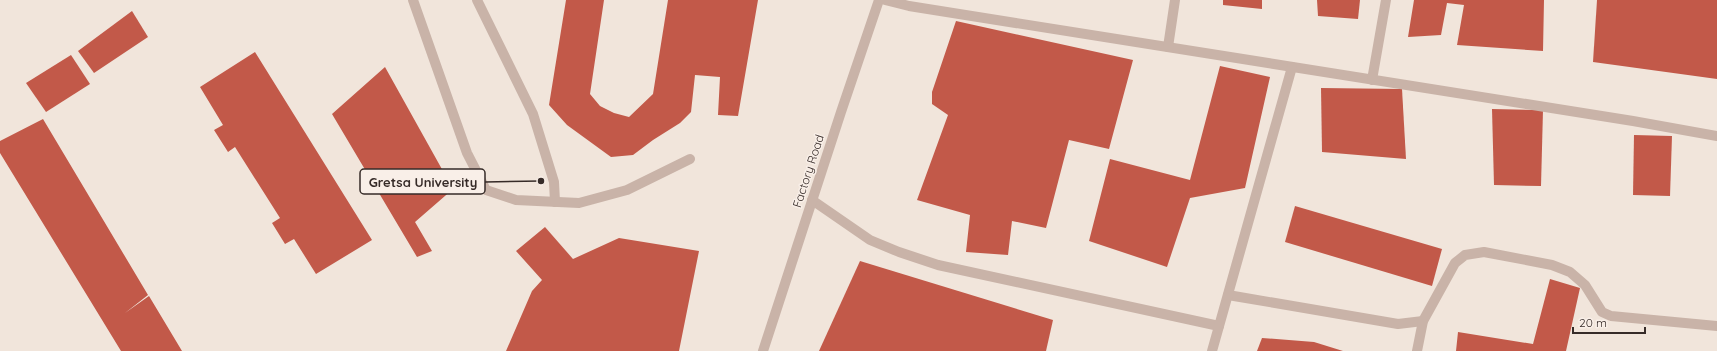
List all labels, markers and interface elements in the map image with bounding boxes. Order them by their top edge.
street label: Factory Road [789,133,827,209]
callout: Gretsa University [360,169,485,194]
text: Gretsa University [369,174,477,190]
scale bar [1573,309,1645,335]
text: 20 m [1579,315,1607,330]

